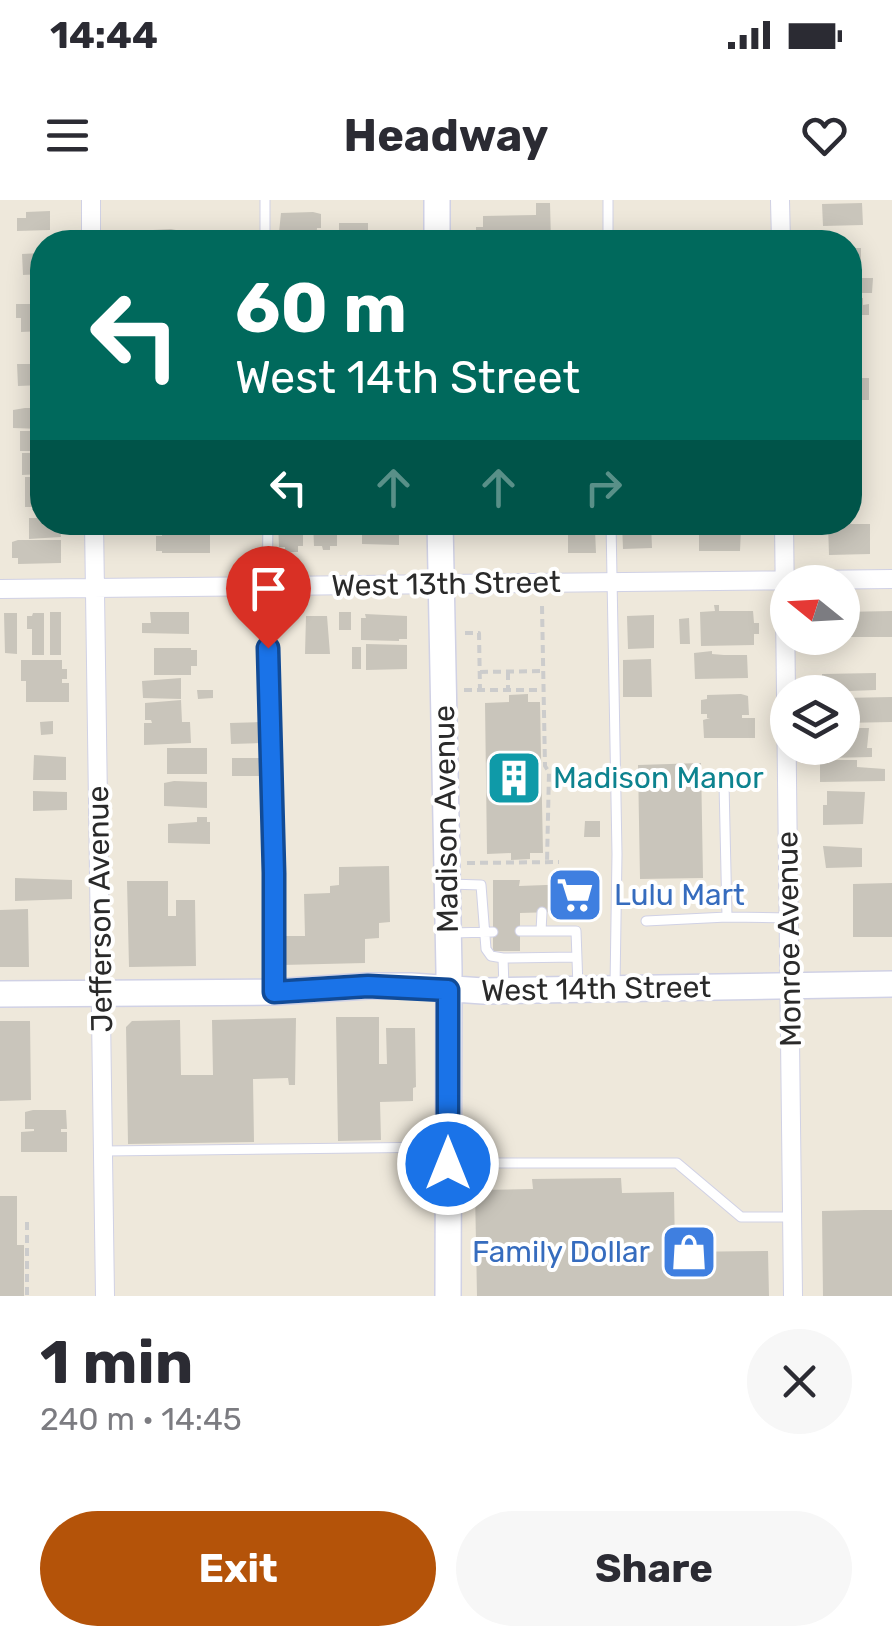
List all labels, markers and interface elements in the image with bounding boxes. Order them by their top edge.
text: 14:44 [50,12,158,58]
icon: menu [40,108,95,163]
icon: heart [797,108,852,163]
text: Headway [344,109,548,162]
text: 60 m [235,267,407,350]
icon: left [70,270,200,400]
text: West 14th Street [235,351,580,404]
icon: left [261,460,316,515]
icon: ahead [366,460,421,515]
icon: ahead [471,460,526,515]
icon: right [576,460,631,515]
pin [226,546,311,649]
icon: arrive [241,561,296,616]
street label: West 13th Street [331,564,561,604]
north arrow [770,565,860,655]
map controls [770,565,860,765]
button: layers [770,675,860,765]
street label: Madison Avenue [426,705,466,933]
building icon: Madison Manor [484,748,544,808]
place label: Madison Manor [553,760,764,796]
street label: Jefferson Avenue [80,785,120,1033]
street label: Monroe Avenue [769,831,809,1047]
supermarket icon: Lulu Mart [545,865,605,925]
place label: Lulu Mart [614,877,745,913]
street label: West 14th Street [481,969,712,1009]
position arrow [396,1112,500,1216]
shop icon: Family Dollar [659,1222,719,1282]
place label: Family Dollar [472,1234,651,1270]
text: 1 min [40,1327,193,1398]
button: close [747,1329,852,1434]
text: 240 m · 14:45 [40,1400,242,1438]
button: Exit [40,1511,436,1626]
button: Share [456,1511,852,1626]

